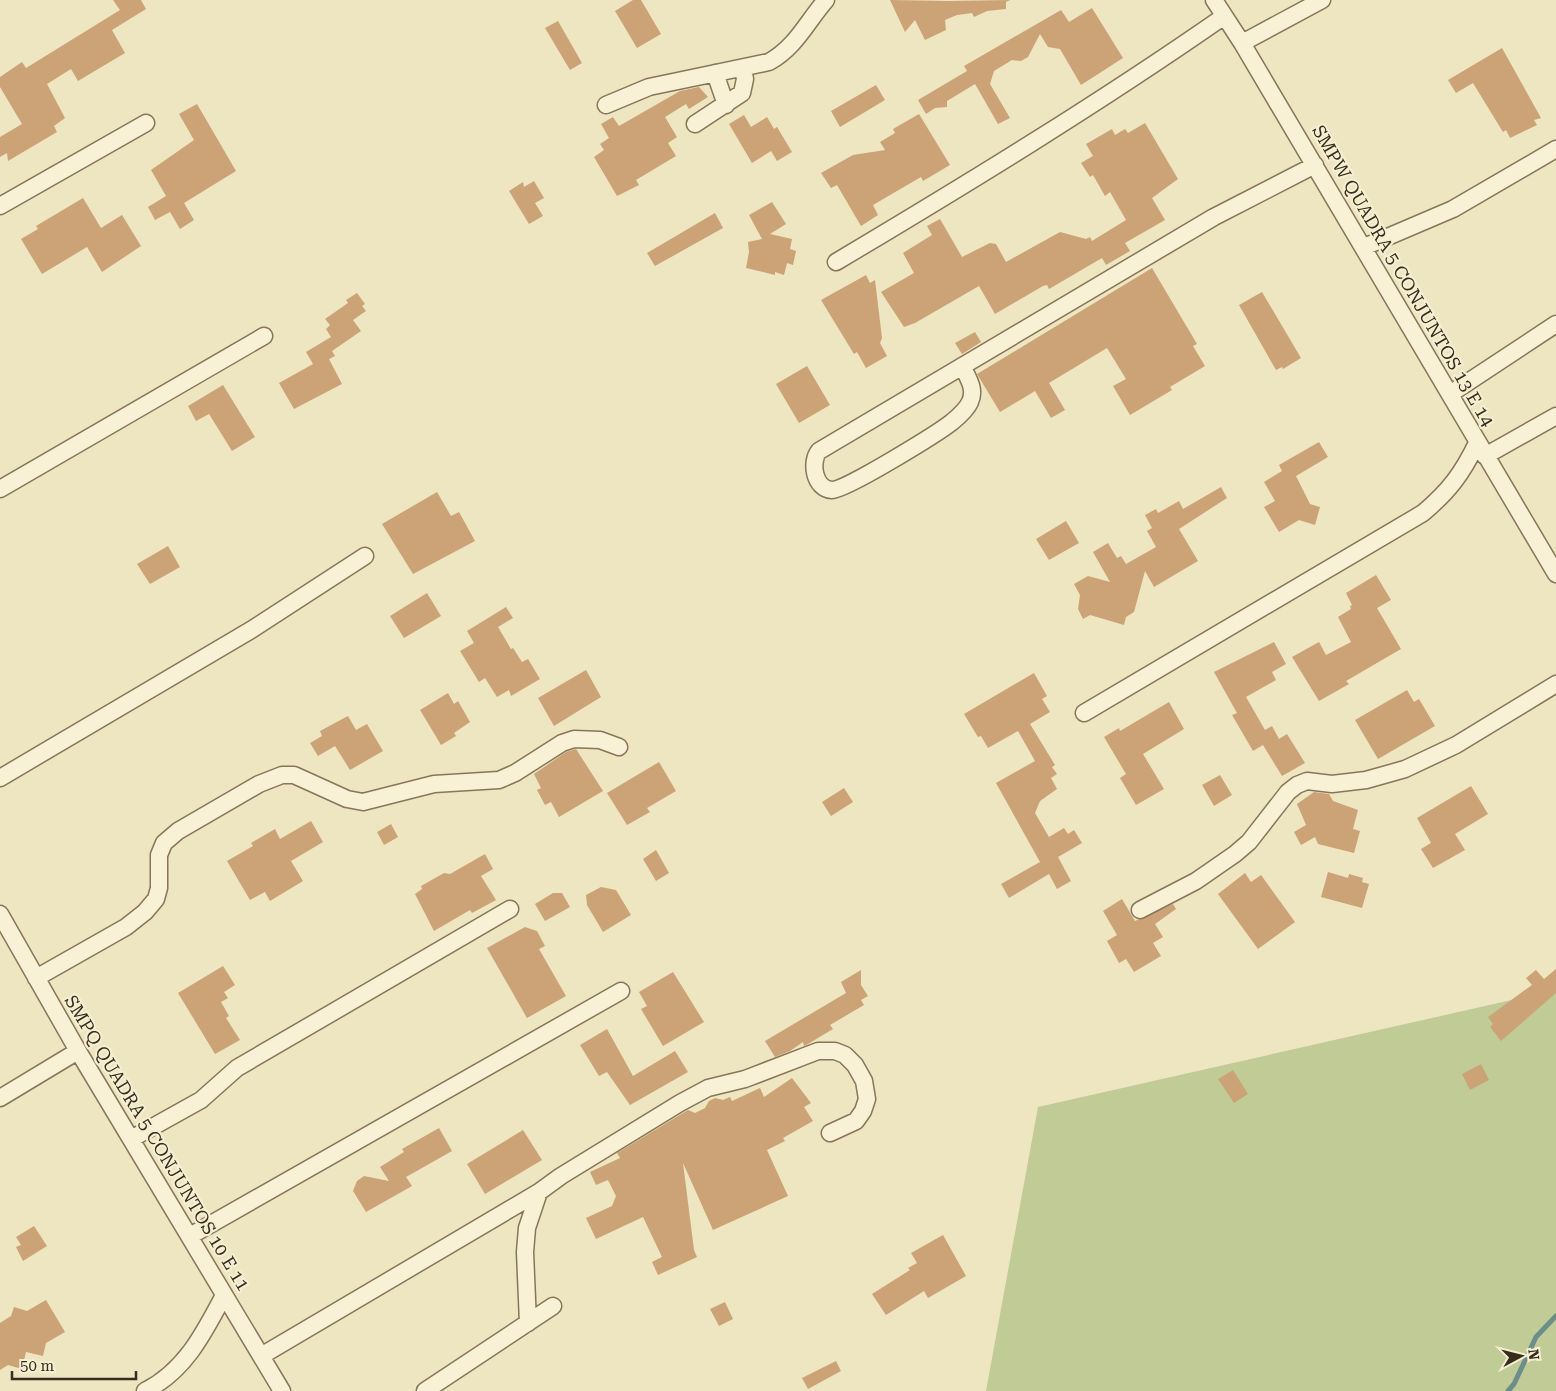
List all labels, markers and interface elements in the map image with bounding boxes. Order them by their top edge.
street label: SMPW QUADRA 5 CONJUNTOS 13 E 14 [1308,121,1499,430]
street label: SMPQ QUADRA 5 CONJUNTOS 10 E 11 [61,991,254,1294]
north arrow [1496,1331,1546,1381]
scale bar [12,1348,136,1380]
text: N [1525,1348,1543,1361]
text: 50 m [20,1357,55,1375]

